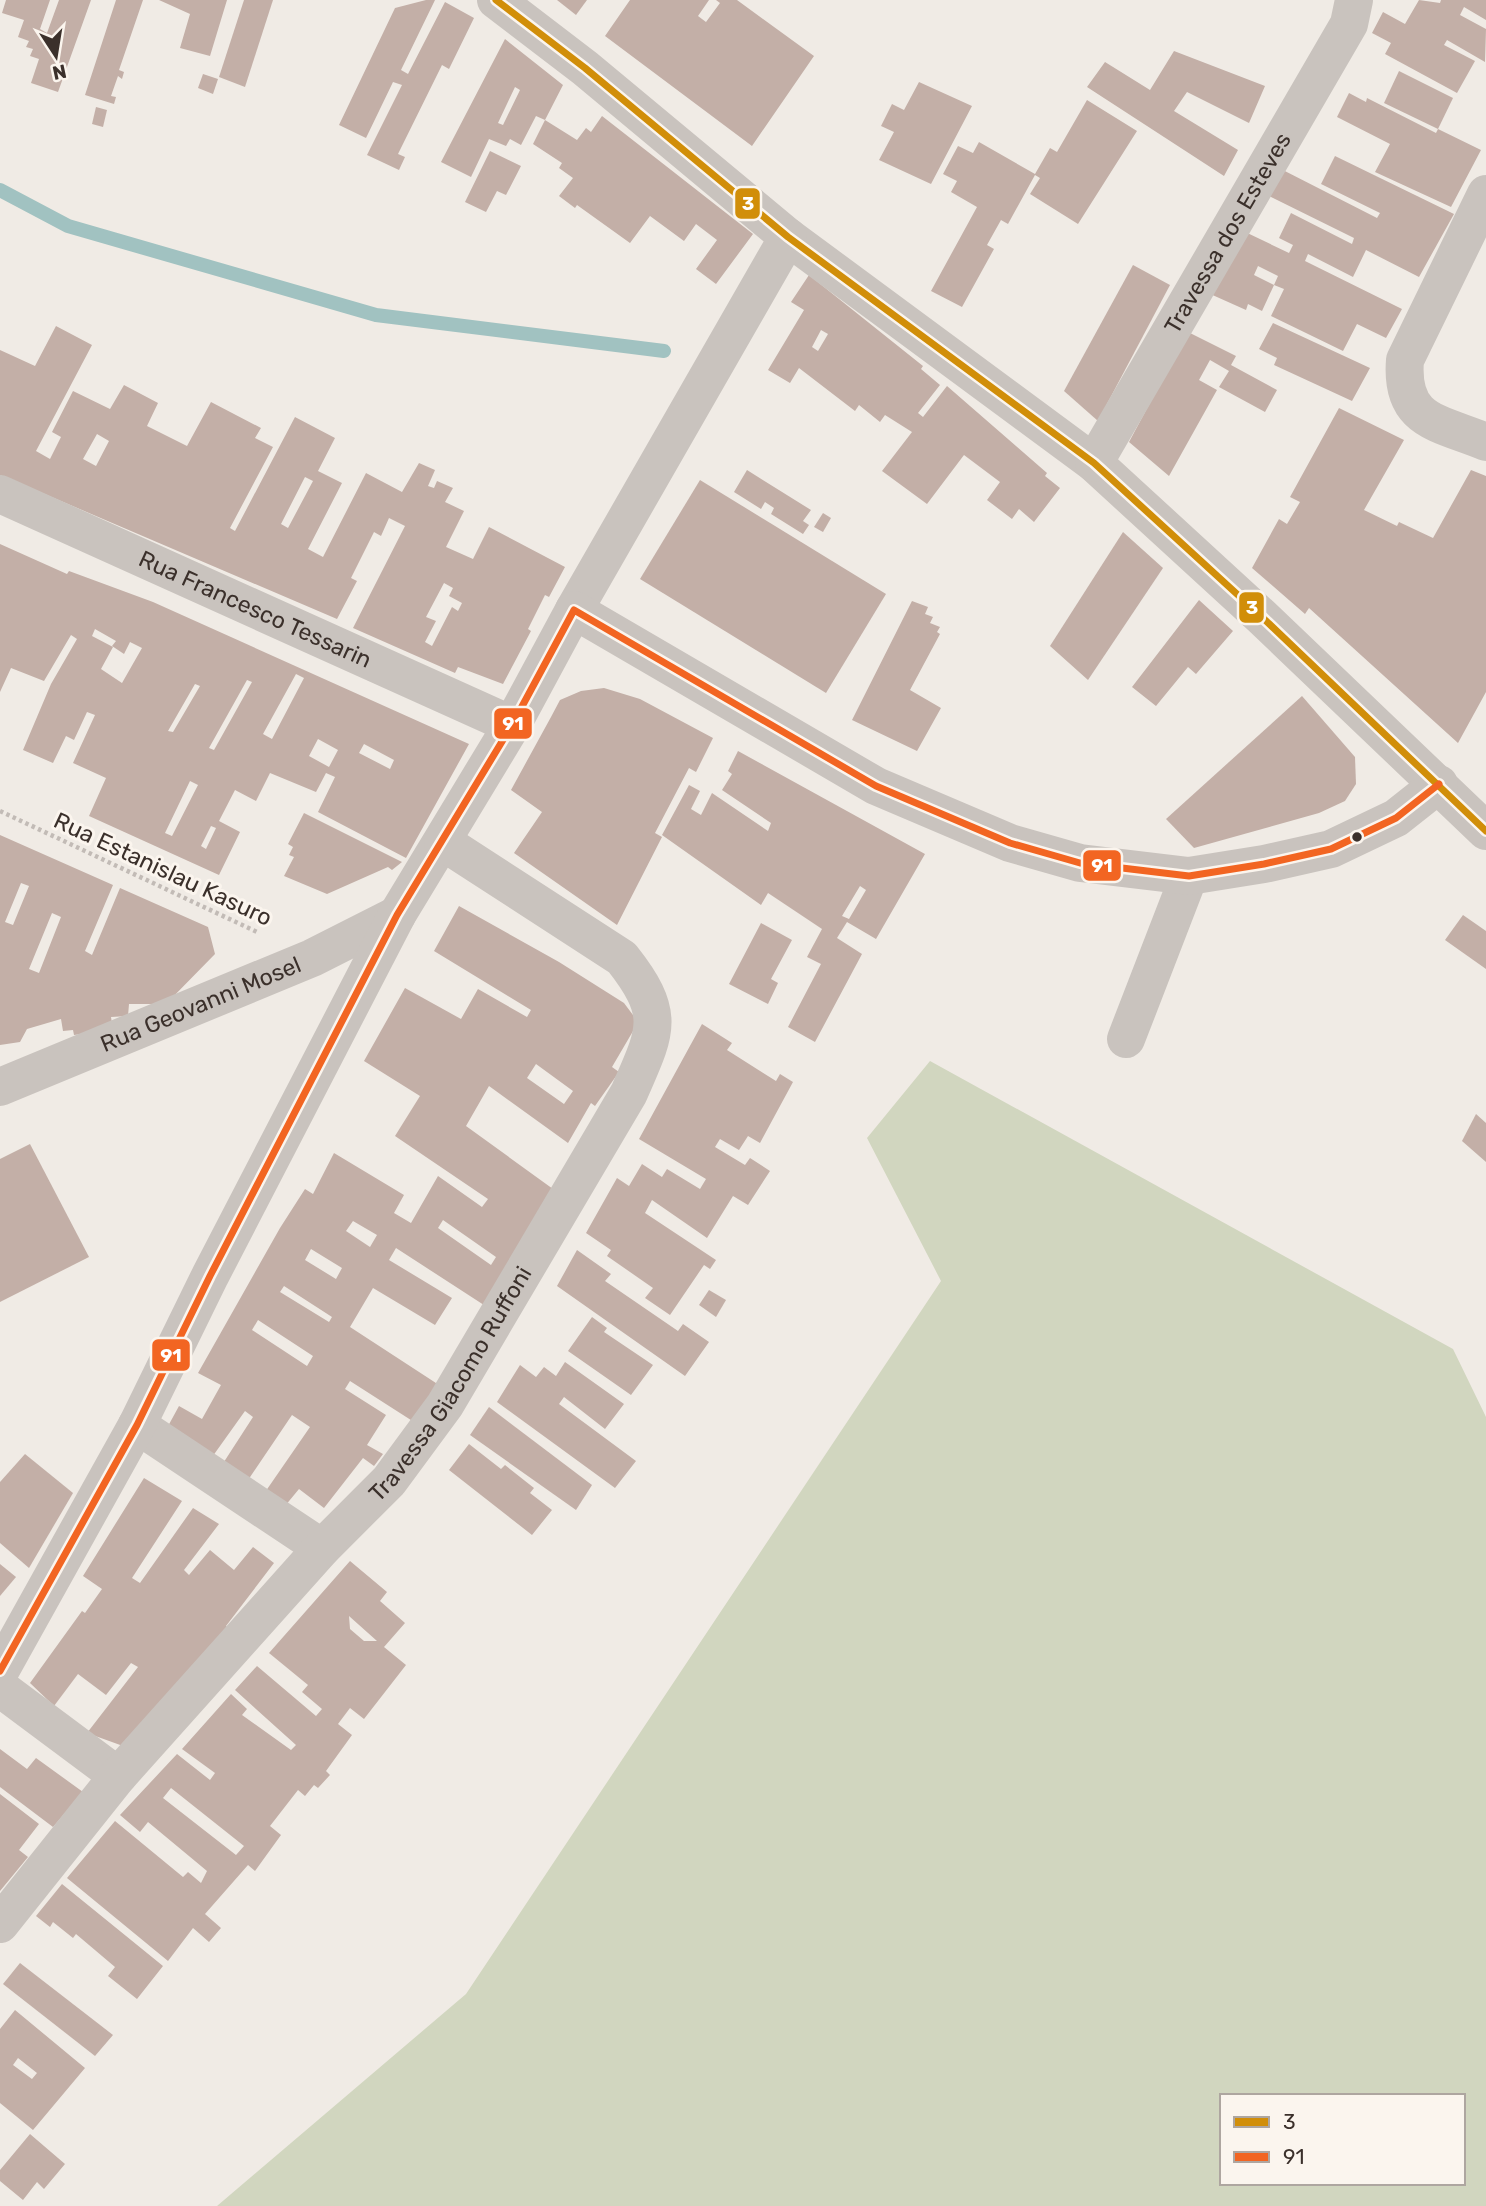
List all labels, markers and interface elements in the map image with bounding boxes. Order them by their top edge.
north arrow [21,21,91,91]
text: N [50,59,69,85]
street label: Travessa dos Esteves [1158,127,1297,339]
line badge: 3 [734,187,761,220]
text: 3 [742,192,754,215]
street label: Rua Francesco Tessarin [134,544,376,674]
line badge: 3 [1238,591,1265,624]
text: 3 [1246,596,1258,619]
line badge: 91 [493,707,533,740]
text: 91 [502,712,524,735]
street label: Rua Estanislau Kasuro [50,806,276,932]
unlabelled marker [1350,830,1364,844]
line badge: 91 [1082,849,1122,882]
text: 91 [1091,854,1113,877]
street label: Rua Geovanni Mosel [96,950,305,1058]
street label: Travessa Giacomo Ruffoni [363,1261,538,1507]
line badge: 91 [151,1338,191,1372]
text: 91 [160,1344,182,1367]
legend [1220,2094,1465,2185]
text: 3 [1283,2109,1296,2134]
text: 91 [1283,2144,1304,2169]

